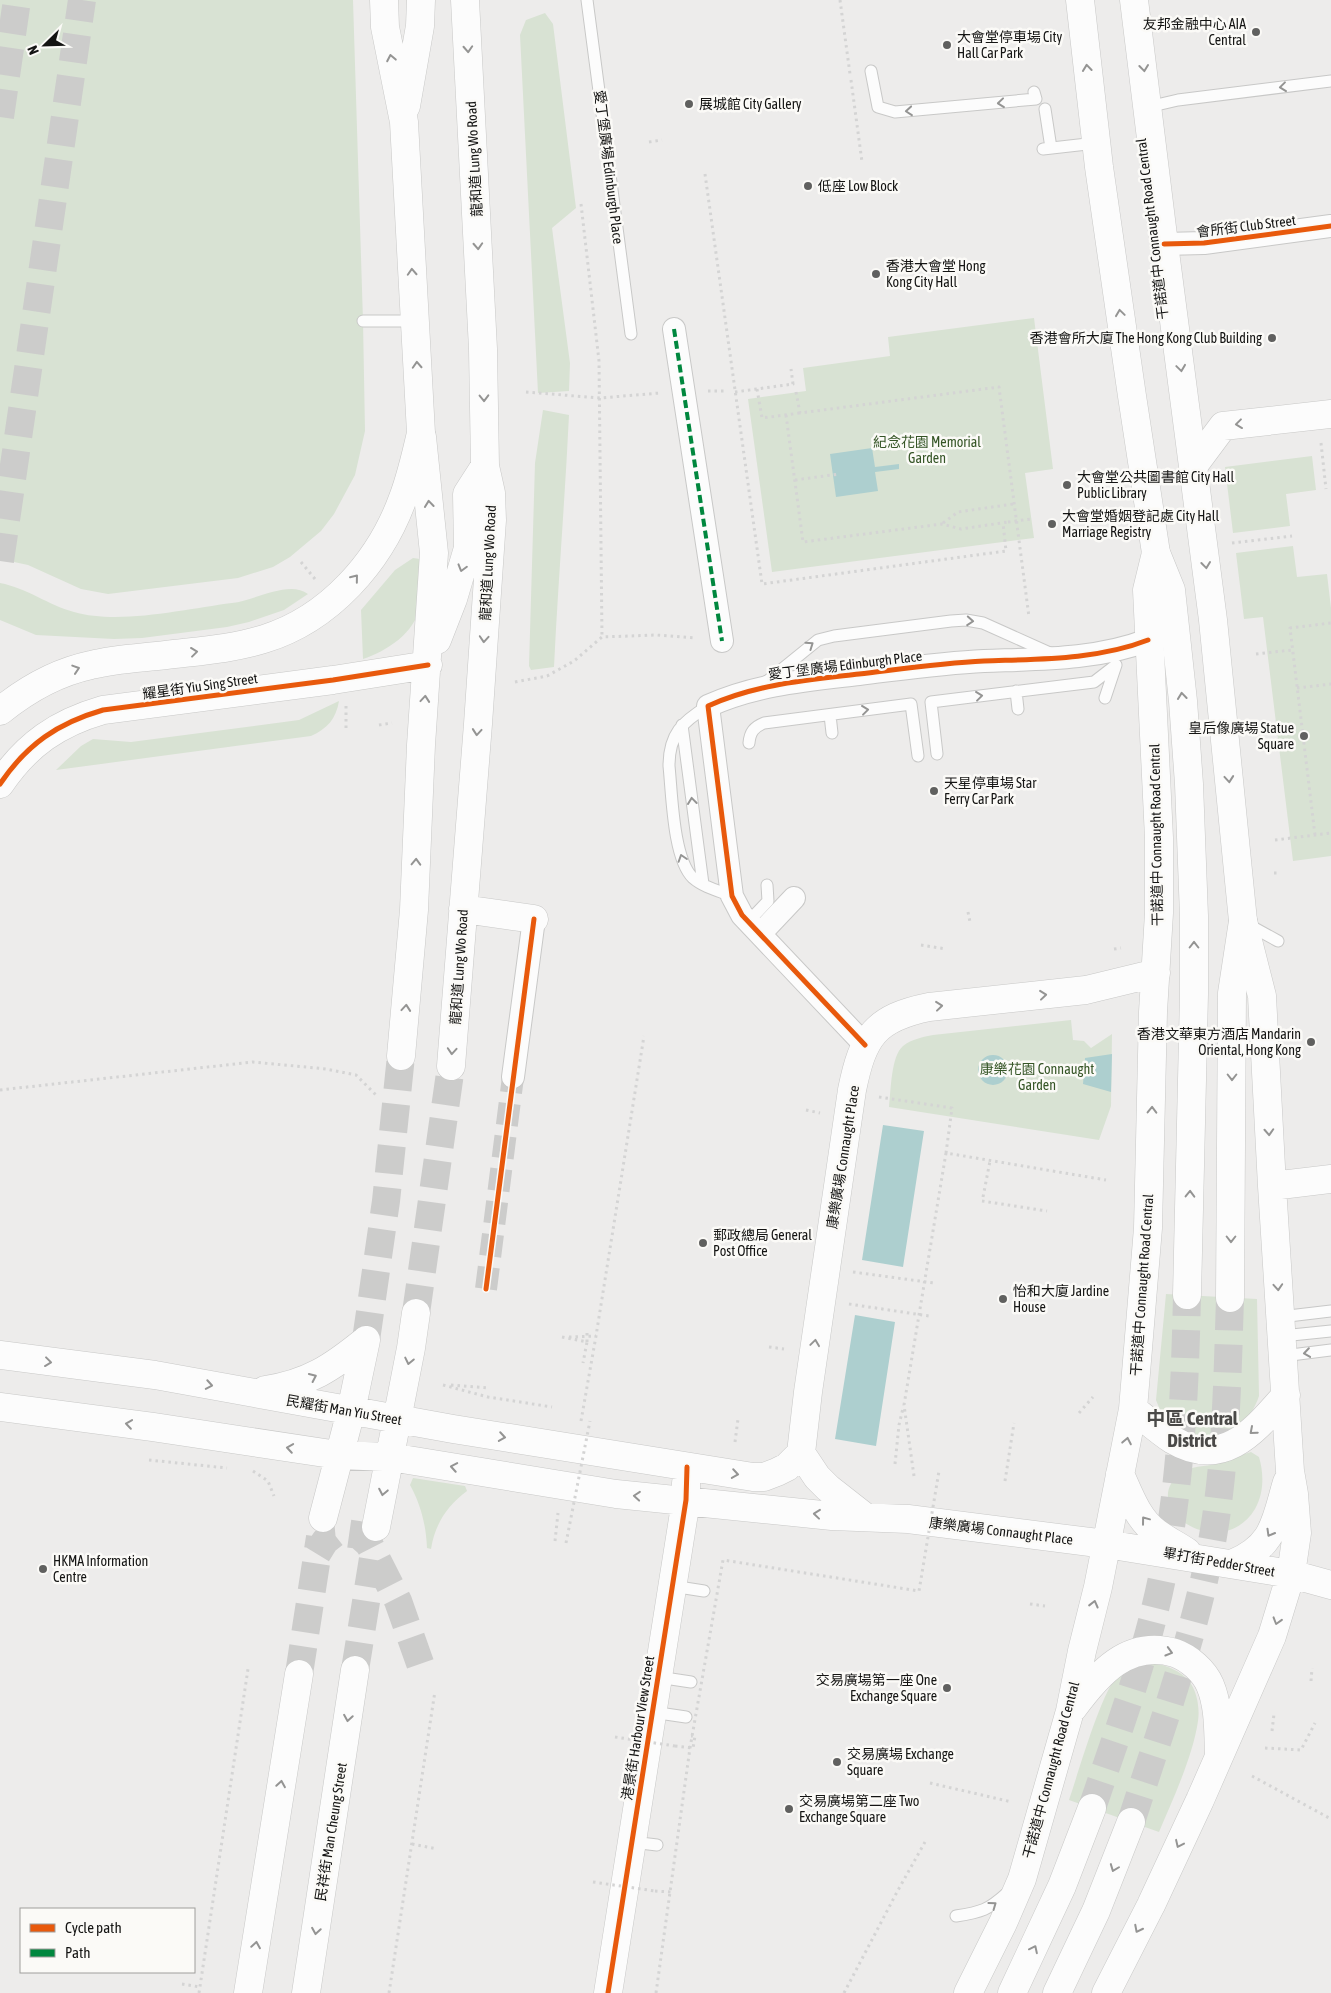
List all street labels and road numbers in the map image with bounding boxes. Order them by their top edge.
street label: 愛丁堡廣場 Edinburgh Place [592,89,626,245]
street label: 龍和道 Lung Wo Road [463,101,485,217]
street label: 干諾道中 Connaught Road Central [1133,137,1171,321]
street label: 會所街 Club Street [1195,212,1297,240]
street label: 龍和道 Lung Wo Road [477,505,499,621]
street label: 愛丁堡廣場 Edinburgh Place [767,648,923,682]
street label: 耀星街 Yiu Sing Street [141,670,259,702]
street label: 干諾道中 Connaught Road Central [1146,743,1166,926]
street label: 龍和道 Lung Wo Road [447,909,471,1025]
street label: 康樂廣場 Connaught Place [824,1084,862,1230]
street label: 干諾道中 Connaught Road Central [1128,1193,1156,1377]
street label: 民耀街 Man Yiu Street [285,1392,403,1428]
street label: 康樂廣場 Connaught Place [928,1514,1074,1548]
street label: 畢打街 Pedder Street [1162,1544,1276,1580]
street label: 港景街 Harbour View Street [619,1655,657,1801]
street label: 干諾道中 Connaught Road Central [1020,1679,1082,1860]
street label: 民祥街 Man Cheung Street [312,1762,350,1902]

